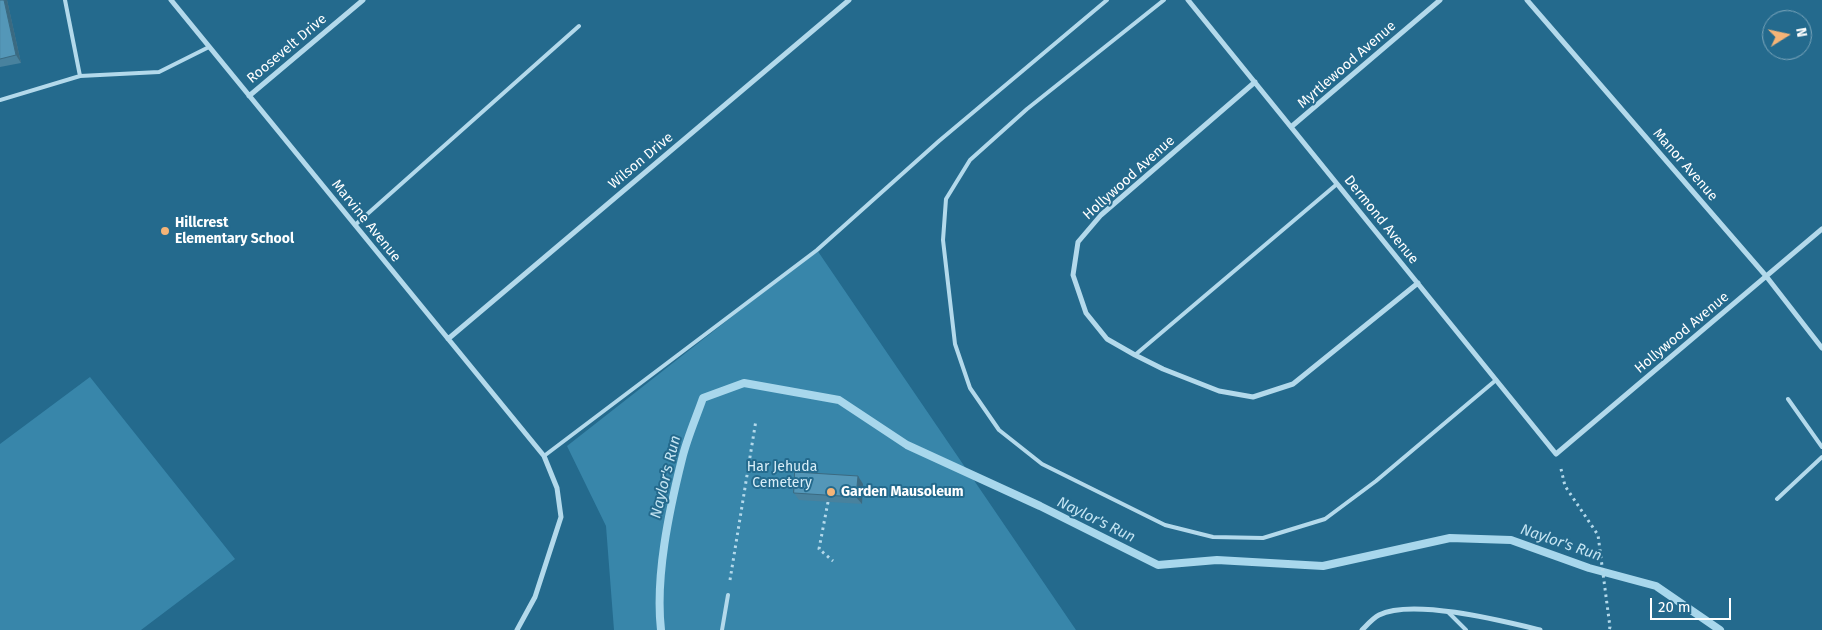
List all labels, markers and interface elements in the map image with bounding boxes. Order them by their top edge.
north arrow [1762,10,1812,60]
street label: Roosevelt Drive [244,11,330,87]
street label: Myrtlewood Avenue [1294,18,1400,112]
text: N [1792,26,1810,39]
street label: Manor Avenue [1649,125,1721,205]
street label: Wilson Drive [605,129,677,193]
street label: Hollywood Avenue [1080,132,1178,224]
street label: Dermond Avenue [1340,172,1422,268]
street label: Marvine Avenue [328,177,404,265]
place label: Hillcrest Elementary School [175,215,294,248]
marker: Hillcrest Elementary School [159,225,171,237]
street label: Hollywood Avenue [1632,289,1732,377]
water label: Naylor's Run [647,434,685,520]
park label: Har Jehuda Cemetery [747,459,817,492]
place label: Garden Mausoleum [841,484,964,500]
marker: Garden Mausoleum [825,486,837,498]
water label: Naylor's Run [1054,493,1138,547]
water label: Naylor's Run [1518,521,1604,565]
scale bar [1652,588,1733,620]
text: 20 m [1658,598,1691,616]

